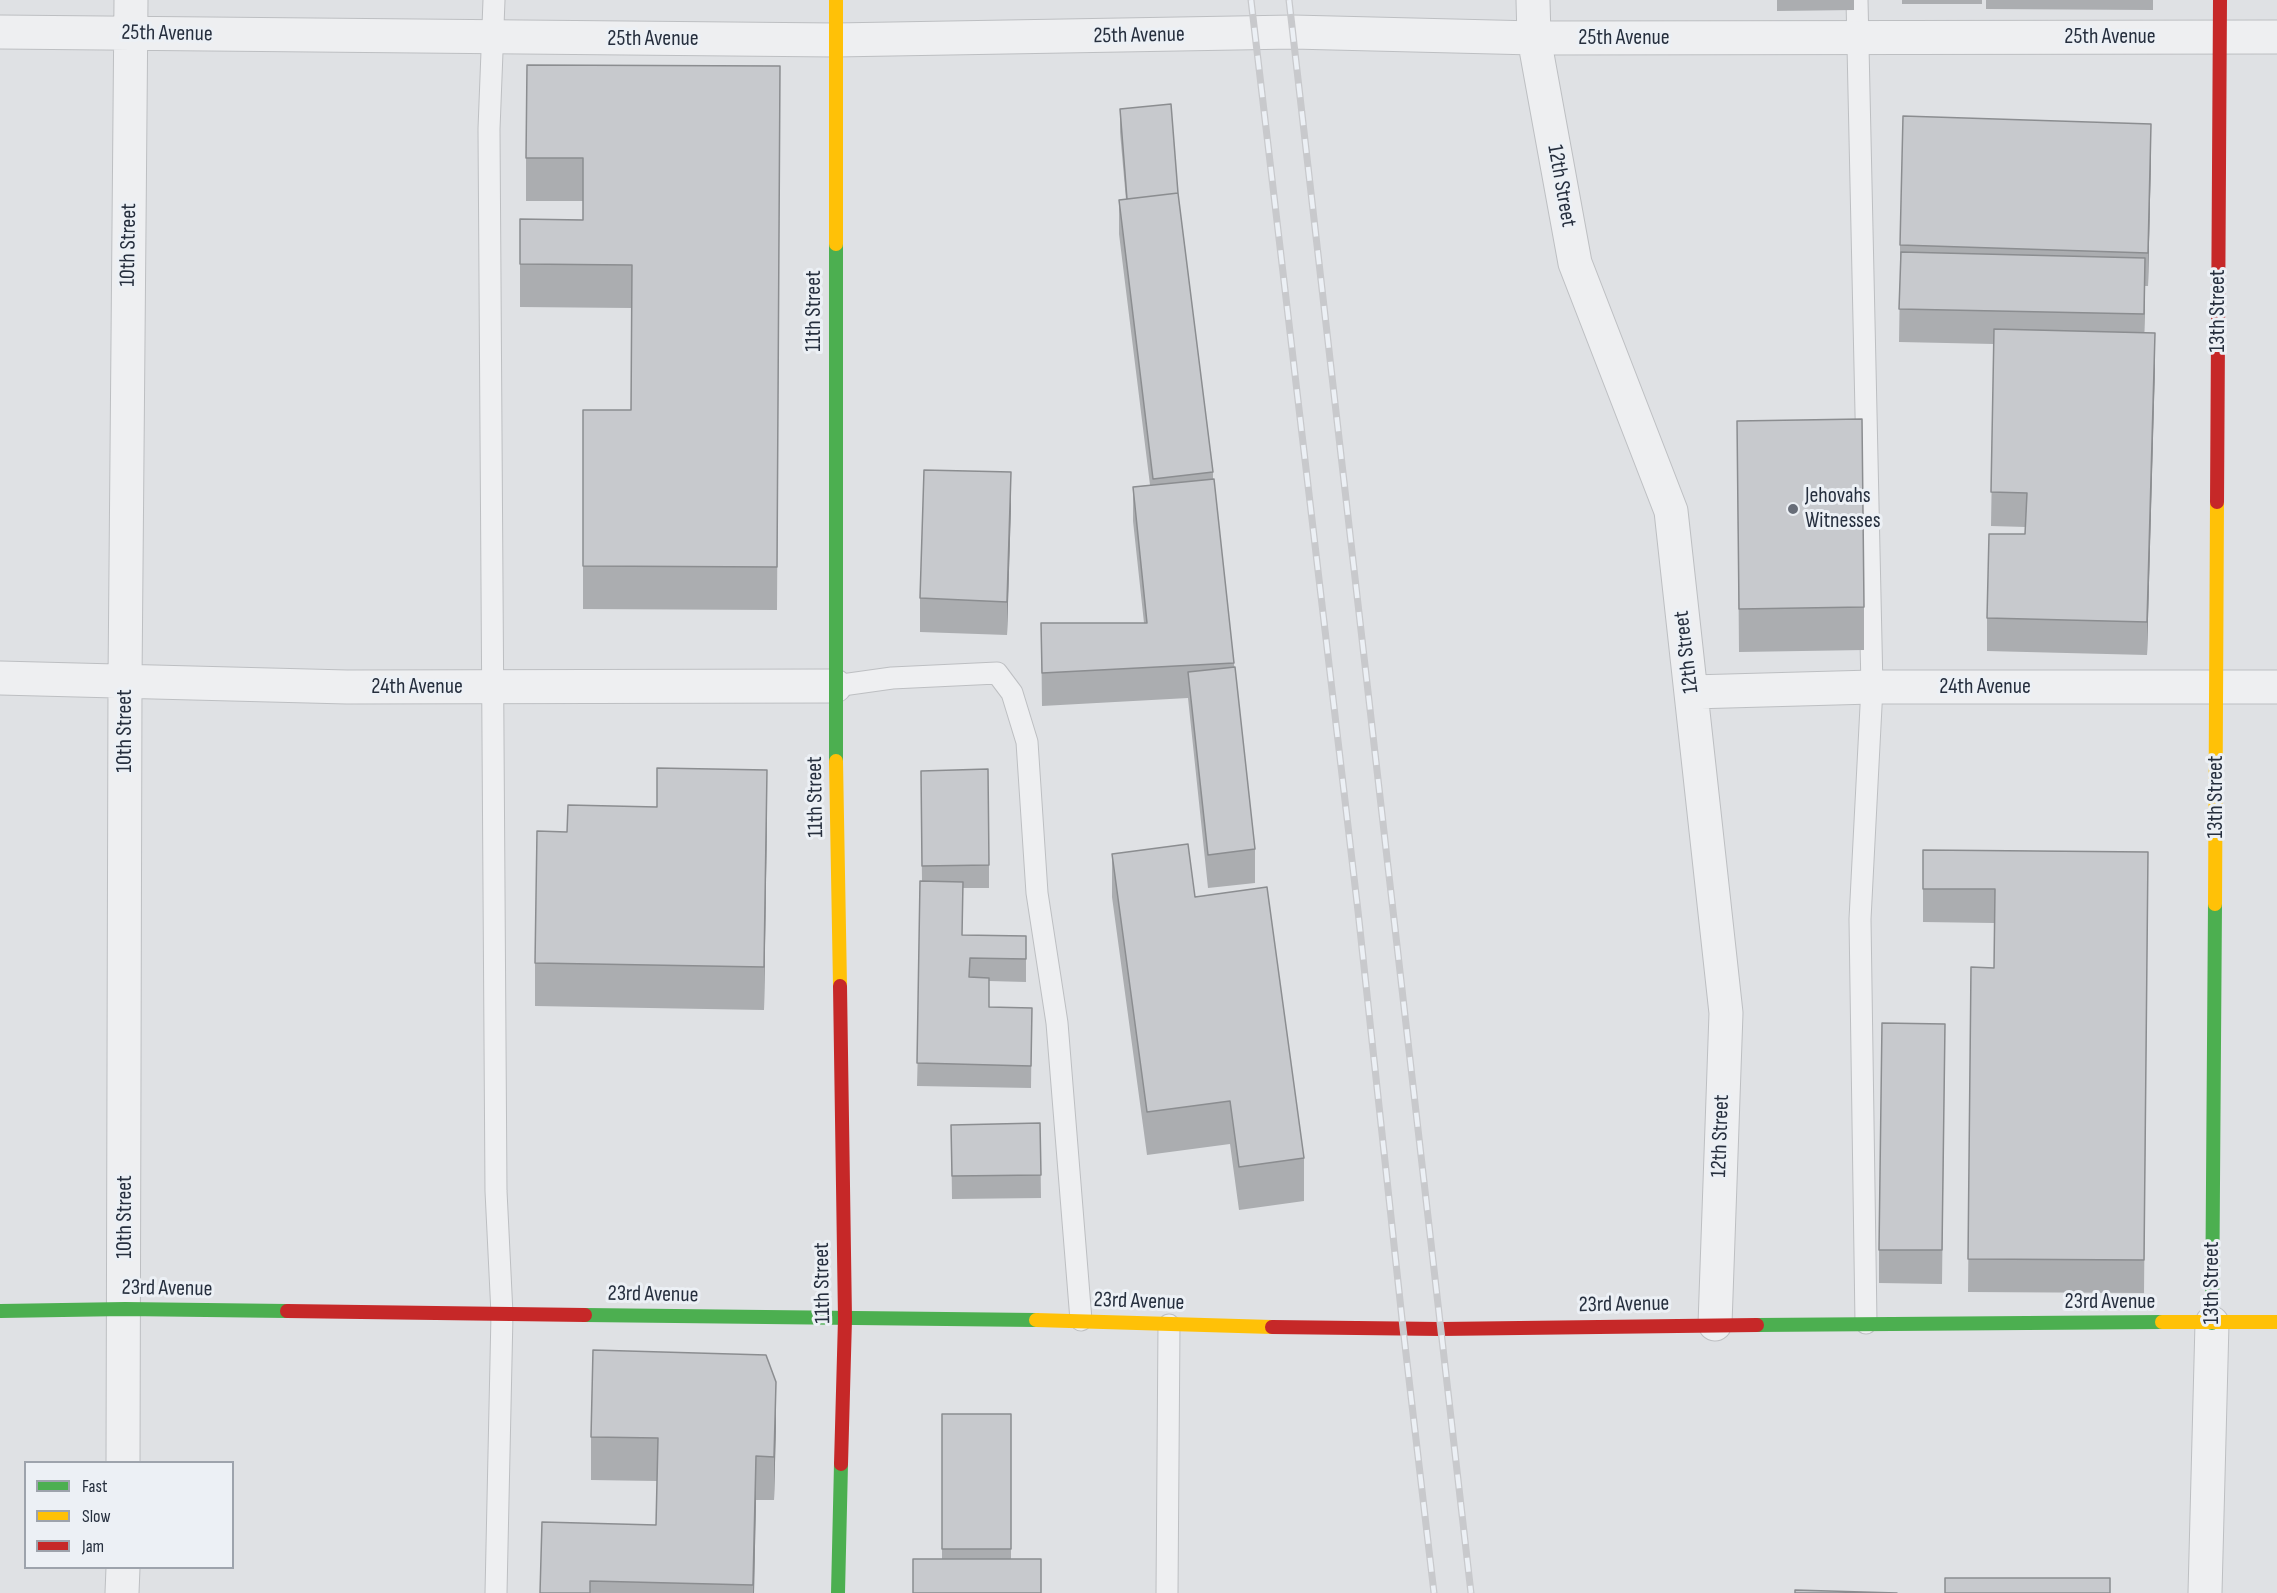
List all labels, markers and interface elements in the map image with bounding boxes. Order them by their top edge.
street label: 25th Avenue [121,20,213,48]
street label: 25th Avenue [1093,22,1185,50]
street label: 25th Avenue [2064,24,2156,50]
street label: 25th Avenue [1578,25,1670,51]
street label: 25th Avenue [607,26,699,52]
street label: 12th Street [1541,143,1581,229]
street label: 10th Street [115,203,143,287]
street label: 11th Street [801,270,827,352]
street label: 13th Street [2205,270,2231,352]
place label: Jehovahs Witnesses [1805,483,1881,534]
marker: Jehovahs Witnesses [1786,502,1800,516]
street label: 12th Street [1669,609,1705,695]
street label: 24th Avenue [371,674,463,700]
street label: 24th Avenue [1939,674,2031,700]
street label: 10th Street [112,689,138,773]
street label: 11th Street [802,756,830,838]
street label: 13th Street [2203,756,2229,838]
street label: 12th Street [1706,1094,1736,1178]
street label: 10th Street [112,1175,138,1259]
street label: 11th Street [809,1242,837,1324]
street label: 13th Street [2199,1242,2225,1324]
street label: 23rd Avenue [121,1275,213,1303]
street label: 23rd Avenue [607,1281,699,1309]
street label: 23rd Avenue [1093,1287,1185,1317]
street label: 23rd Avenue [2065,1289,2155,1315]
street label: 23rd Avenue [1578,1291,1670,1319]
legend [24,1461,234,1569]
text: Fast [82,1476,107,1497]
text: Slow [82,1506,111,1527]
text: Jam [82,1536,104,1557]

